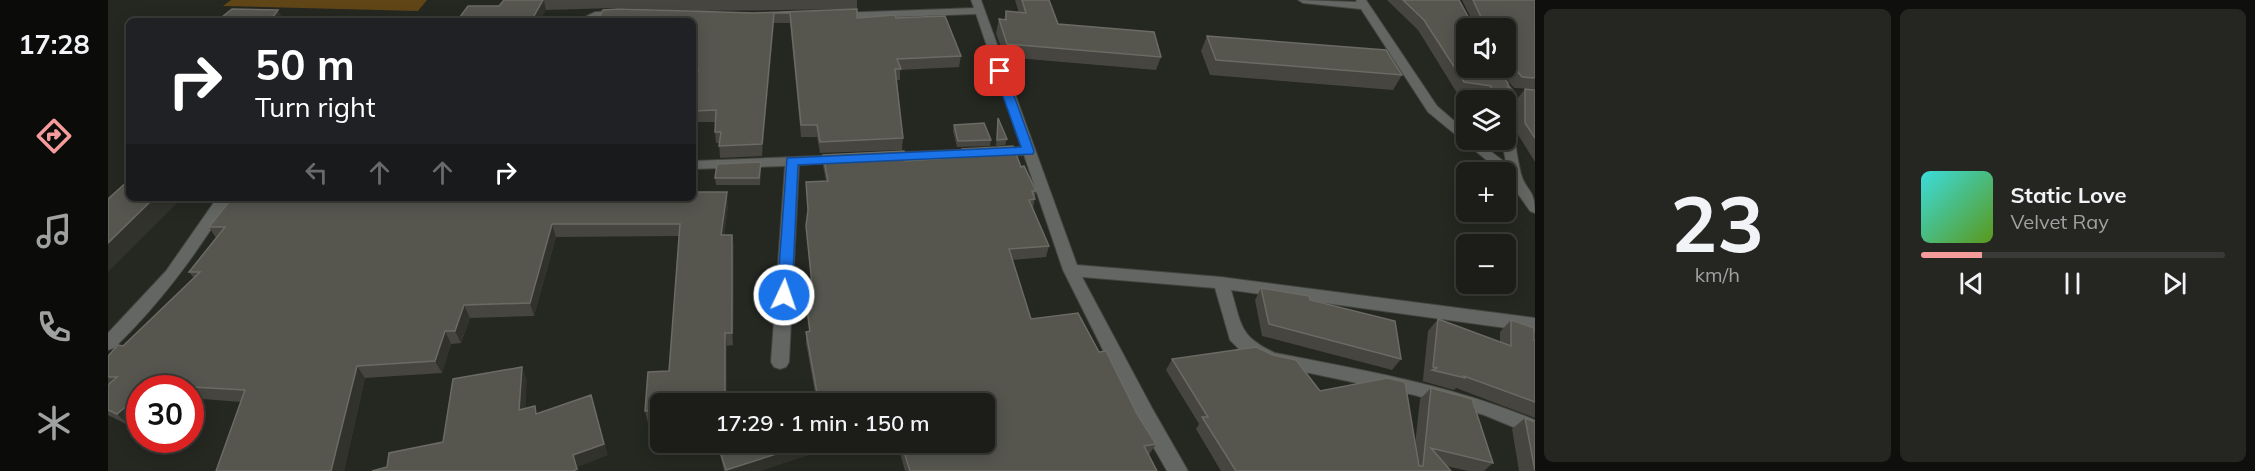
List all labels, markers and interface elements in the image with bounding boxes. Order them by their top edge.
map controls [1456,18,1516,294]
button: sound [1456,18,1516,78]
text: 17:28 [18,27,90,61]
text: 50 m [255,38,355,91]
icon: right [156,42,234,120]
pin [974,45,1025,96]
icon: arrive [983,54,1016,87]
text: Turn right [255,90,375,124]
button: layers [1456,90,1516,150]
icon: directions [33,115,75,157]
icon: left [300,156,333,189]
icon: ahead [363,156,396,189]
icon: ahead [426,156,459,189]
icon: right [489,156,522,189]
button: + [1456,162,1516,222]
text: 23 [1670,174,1764,272]
text: Static Love [2011,181,2127,209]
text: Velvet Ray [2011,209,2109,234]
icon: music [33,210,75,252]
button: − [1456,234,1516,294]
text: km/h [1695,262,1740,287]
position arrow [752,263,816,327]
icon: previous [1955,267,1988,300]
icon: pause [2056,267,2089,300]
icon: next [2158,267,2191,300]
icon: phone [33,306,75,348]
speed limit sign: 30 [126,375,204,453]
icon: climate [33,402,75,444]
text: 17:29 · 1 min · 150 m [715,409,930,437]

